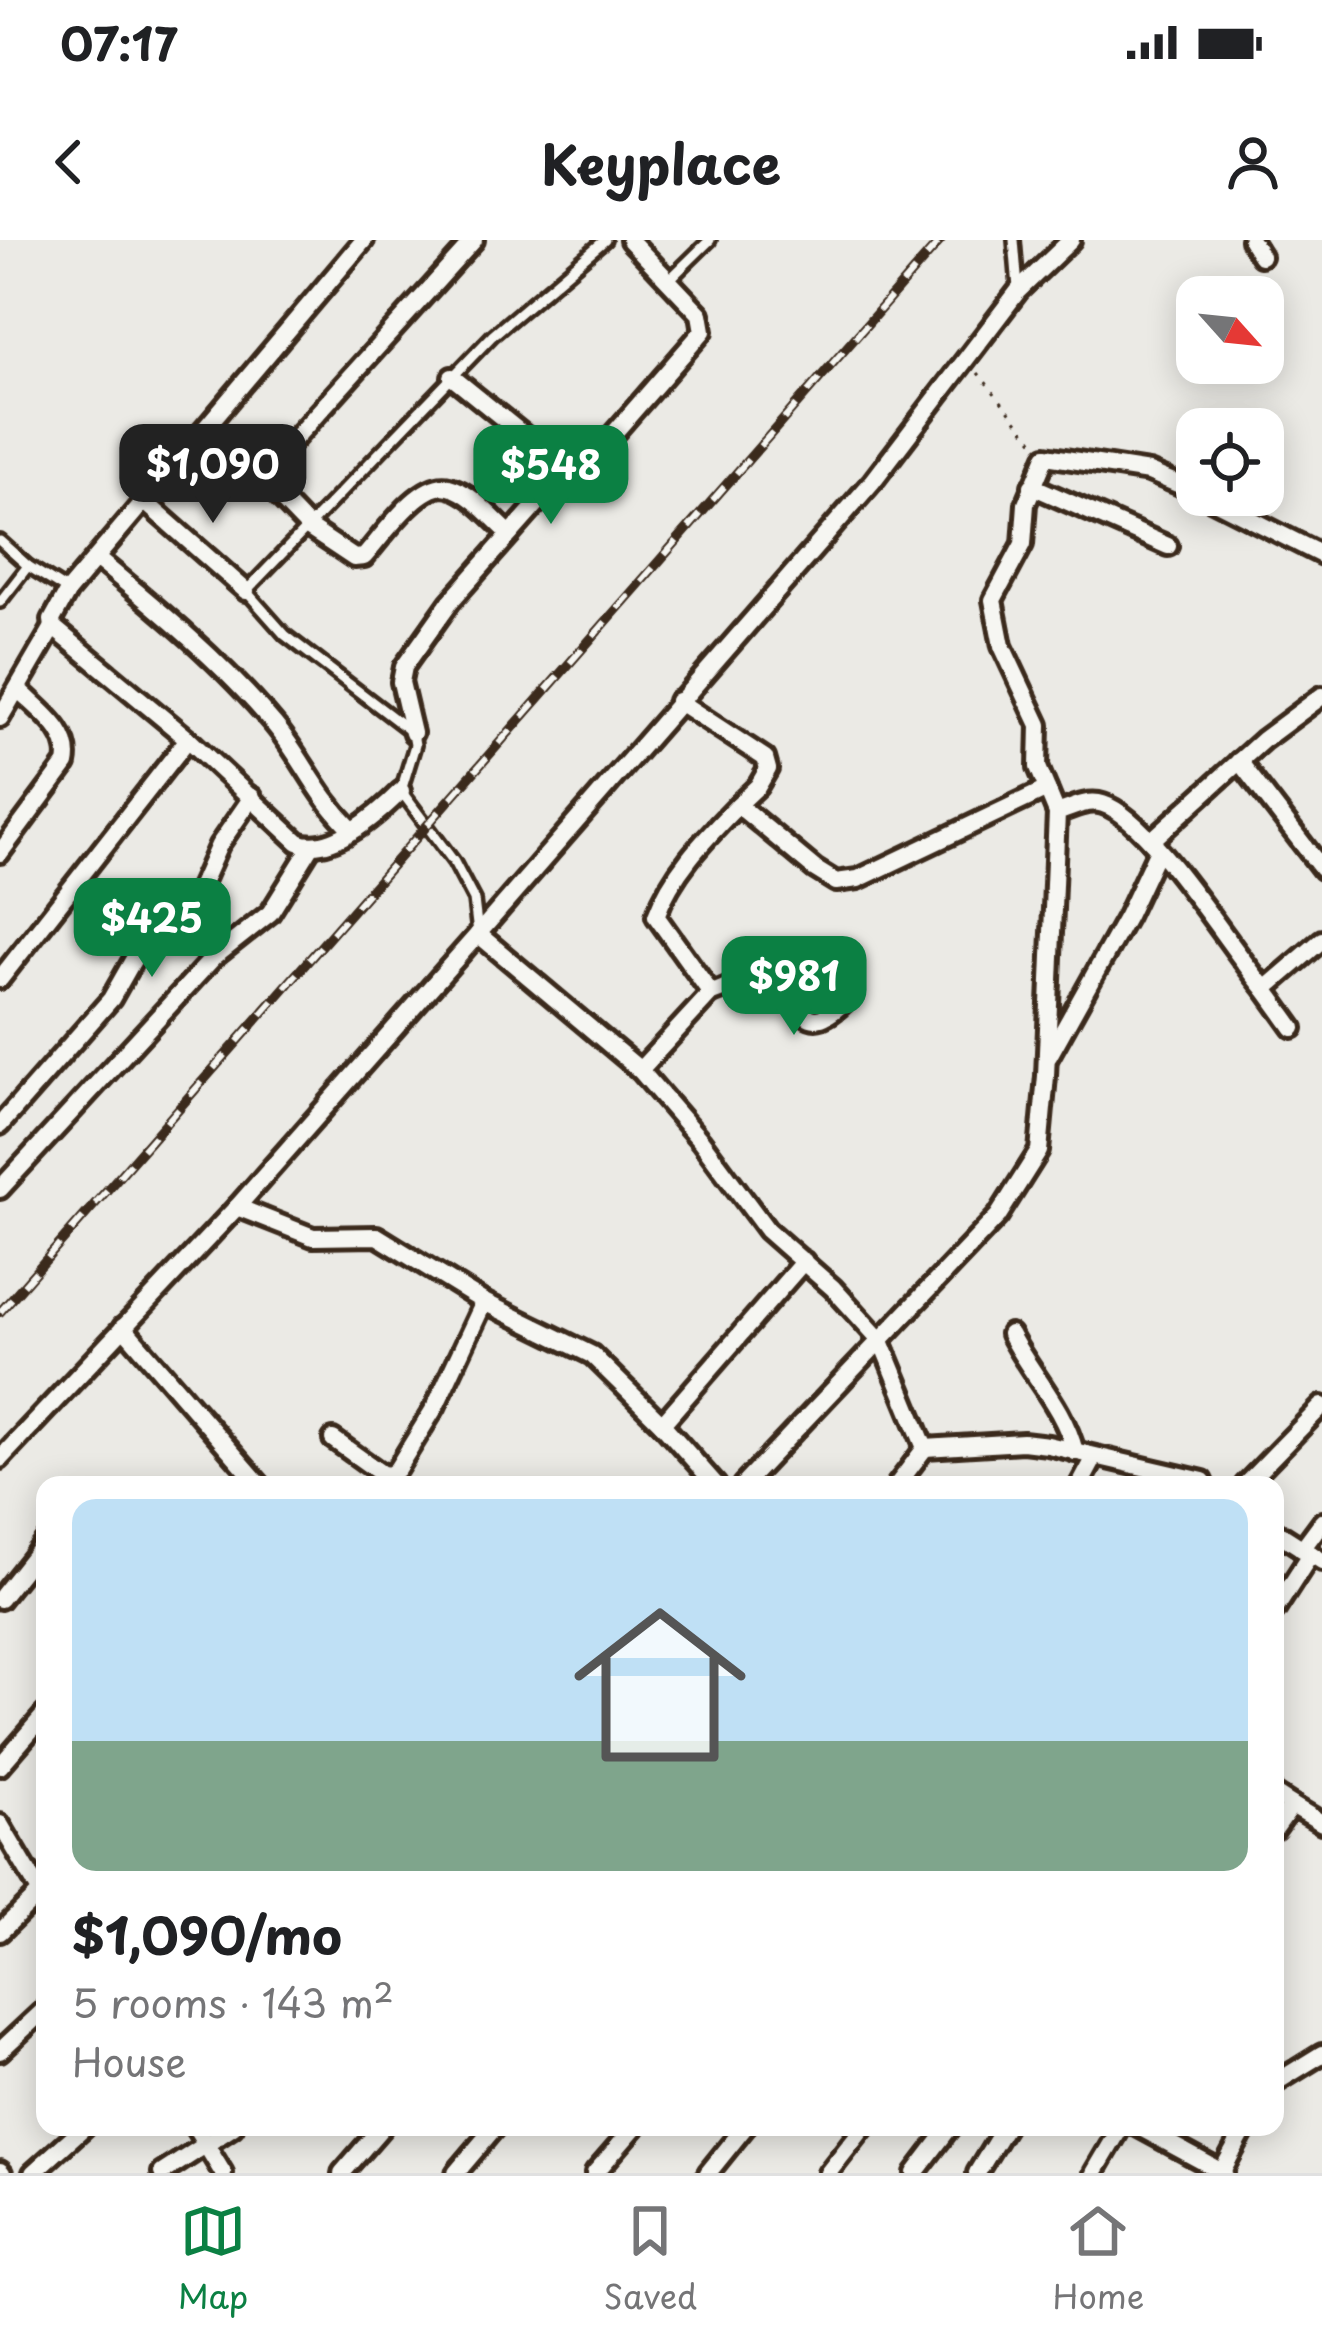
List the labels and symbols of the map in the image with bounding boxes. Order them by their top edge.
north arrow [1176,276,1284,384]
pin: $1,090 [115,424,311,526]
pin: $548 [480,425,622,527]
pin: $425 [81,878,223,980]
pin: $981 [723,936,865,1038]

